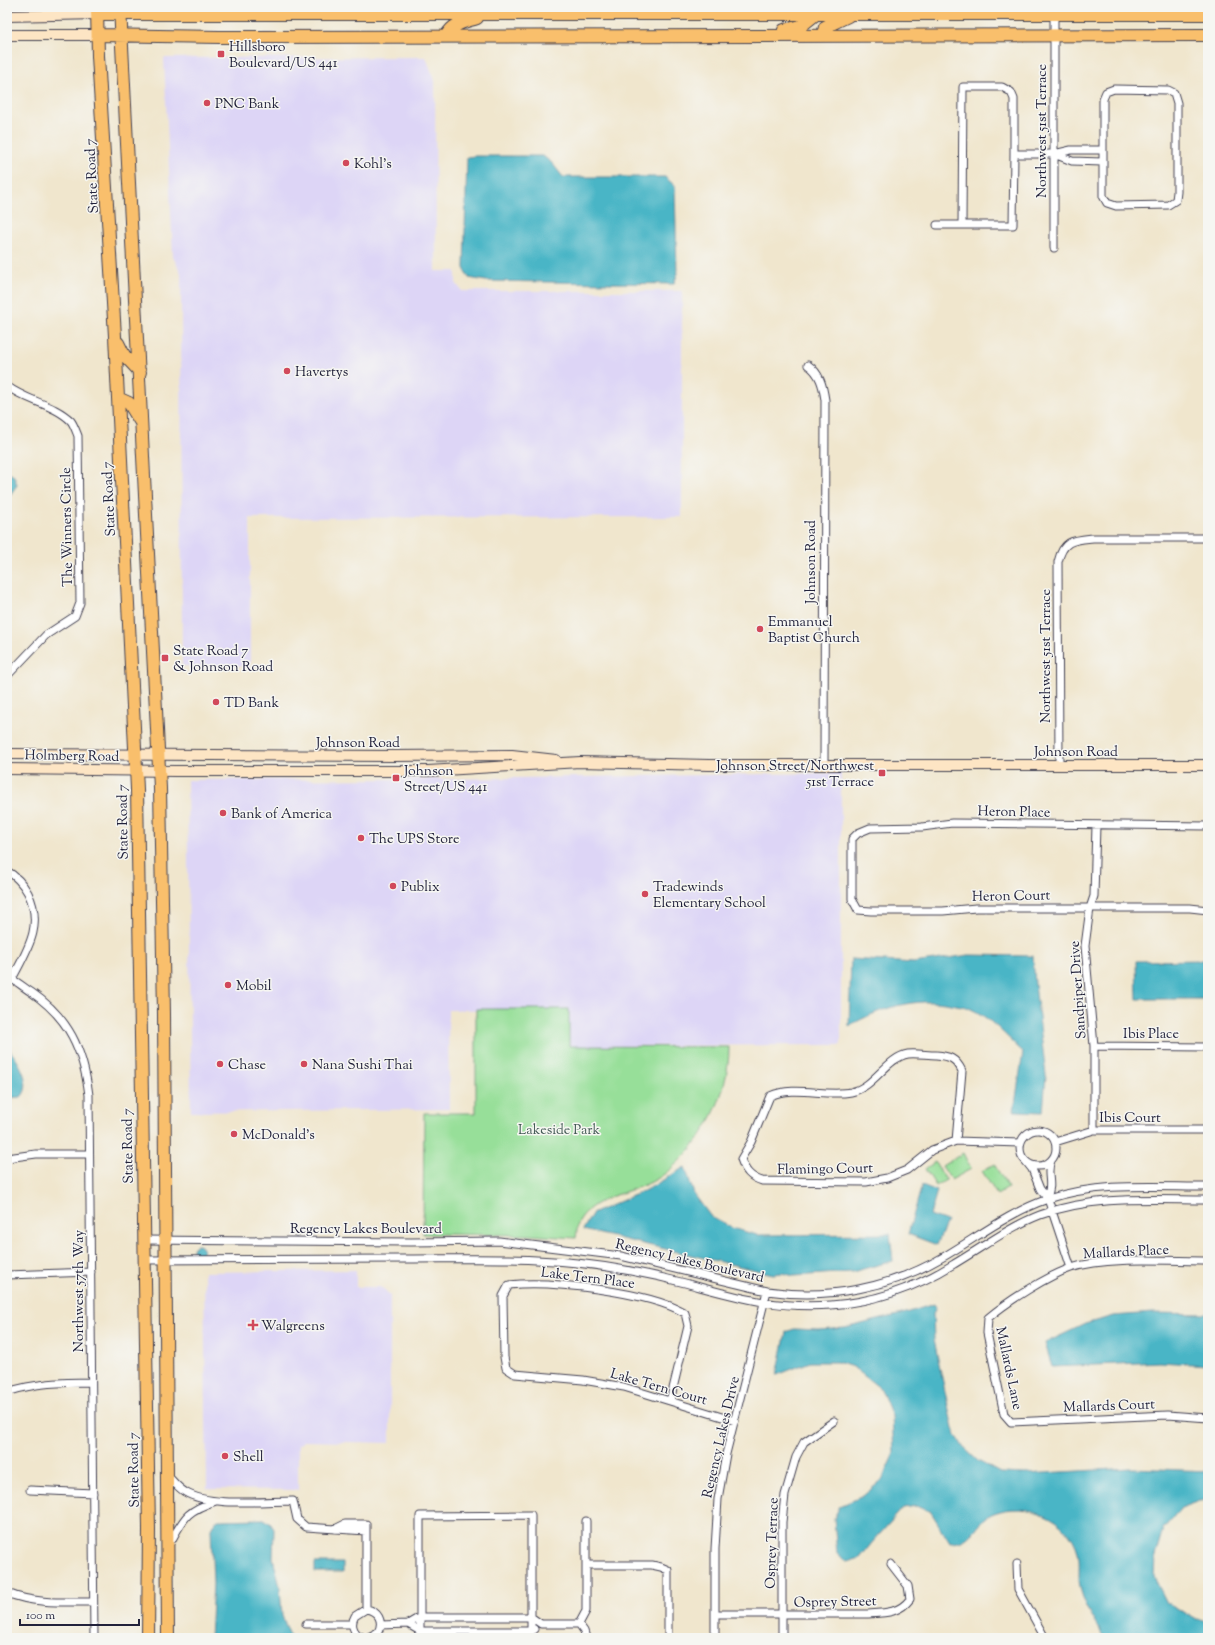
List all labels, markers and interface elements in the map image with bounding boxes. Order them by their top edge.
place label: Hillsboro Boulevard/US 441 [229,38,338,74]
marker: Hillsboro Boulevard/US 441 [216,49,226,59]
street label: Northwest 51st Terrace [1033,64,1053,198]
place label: PNC Bank [215,95,280,115]
marker: PNC Bank [202,98,212,108]
street label: State Road 7 [81,138,105,214]
place label: Kohl's [354,155,392,175]
marker: Kohl's [341,158,351,168]
place label: Havertys [295,363,348,383]
marker: Havertys [282,366,292,376]
street label: State Road 7 [98,461,122,537]
street label: The Winners Circle [57,467,79,587]
street label: Johnson Road [802,520,822,605]
street label: Northwest 51st Terrace [1037,589,1057,723]
place label: Emmanuel Baptist Church [768,613,860,649]
marker: Emmanuel Baptist Church [755,624,765,634]
place label: State Road 7 & Johnson Road [173,642,273,678]
marker: State Road 7 & Johnson Road [160,653,170,663]
place label: TD Bank [224,694,279,714]
marker: TD Bank [211,697,221,707]
street label: Johnson Road [315,734,400,754]
street label: Johnson Road [1033,743,1118,763]
street label: Holmberg Road [24,746,120,768]
place label: Johnson Street/Northwest 51st Terrace [715,757,874,793]
place label: Johnson Street/US 441 [403,762,487,798]
marker: Johnson Street/Northwest 51st Terrace [877,768,887,778]
marker: Johnson Street/US 441 [391,773,401,783]
street label: State Road 7 [113,784,135,860]
street label: Heron Place [977,802,1050,824]
place label: Bank of America [231,805,332,825]
marker: Bank of America [218,808,228,818]
place label: The UPS Store [369,830,460,850]
marker: The UPS Store [356,833,366,843]
place label: Publix [401,878,440,898]
place label: Tradewinds Elementary School [653,878,766,914]
marker: Publix [388,881,398,891]
street label: Heron Court [972,886,1051,908]
marker: Tradewinds Elementary School [640,889,650,899]
street label: Sandpiper Drive [1066,940,1092,1040]
place label: Mobil [236,977,272,997]
marker: Mobil [223,980,233,990]
street label: Ibis Place [1123,1025,1179,1045]
place label: Chase [228,1056,266,1076]
place label: Nana Sushi Thai [312,1056,413,1076]
marker: Chase [215,1059,225,1069]
marker: Nana Sushi Thai [299,1059,309,1069]
street label: State Road 7 [118,1108,140,1184]
street label: Ibis Court [1099,1109,1161,1129]
park label: Lakeside Park [518,1121,600,1141]
place label: McDonald's [242,1126,315,1146]
marker: McDonald's [229,1129,239,1139]
street label: Flamingo Court [777,1159,873,1181]
street label: Regency Lakes Boulevard [290,1220,442,1240]
street label: Northwest 57th Way [70,1230,90,1352]
street label: Regency Lakes Boulevard [613,1235,766,1289]
street label: Mallards Place [1083,1241,1170,1265]
street label: Lake Tern Place [540,1263,636,1295]
place label: Walgreens [261,1317,325,1337]
marker: Walgreens [248,1320,258,1330]
street label: Mallards Lane [989,1325,1027,1412]
street label: Lake Tern Court [608,1365,709,1411]
street label: Regency Lakes Drive [698,1375,746,1500]
street label: Mallards Court [1063,1395,1155,1419]
street label: State Road 7 [124,1432,146,1508]
place label: Shell [233,1448,264,1468]
marker: Shell [220,1451,230,1461]
street label: Osprey Terrace [761,1497,785,1589]
street label: Osprey Street [793,1592,877,1614]
scale bar [20,1601,139,1627]
text: 100 m [26,1607,55,1625]

